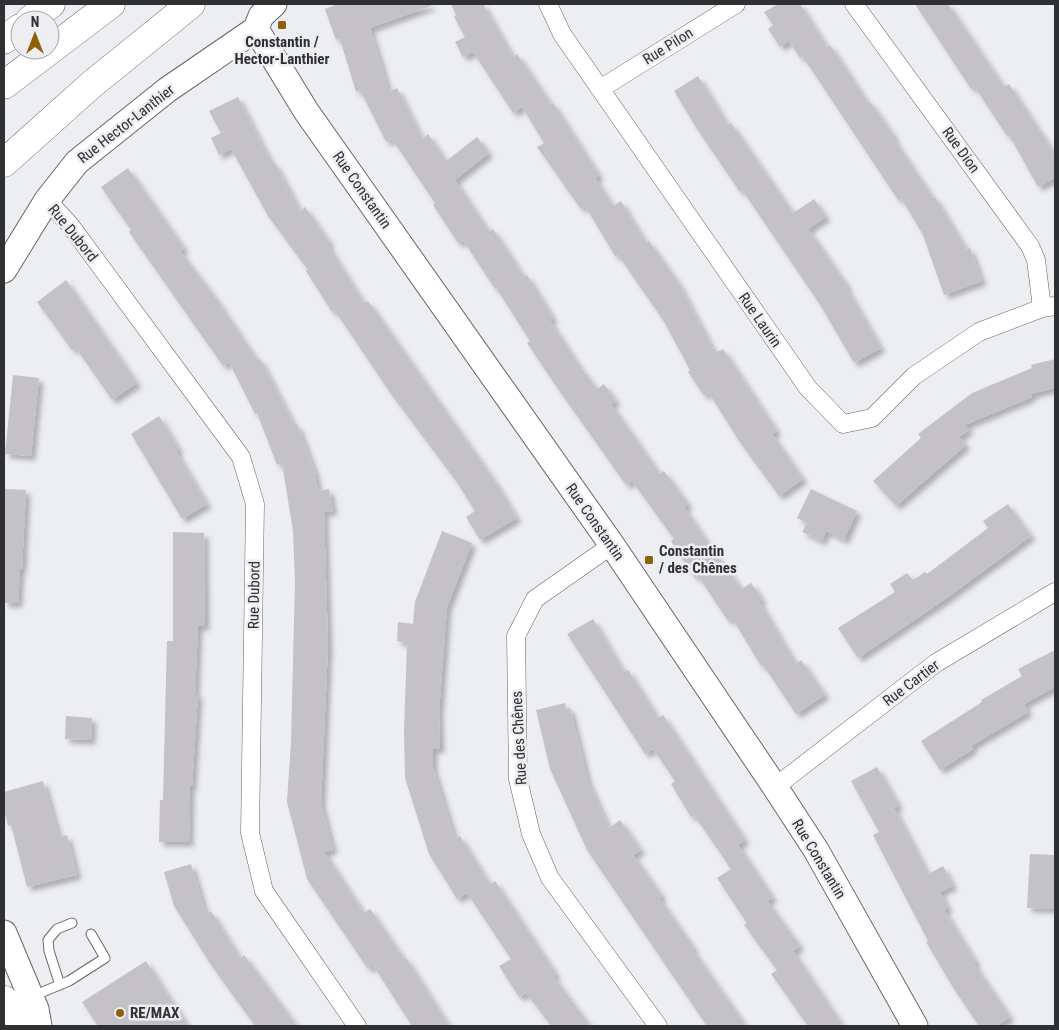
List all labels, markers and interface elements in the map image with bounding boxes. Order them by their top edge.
north arrow [10,10,60,60]
text: N [31,14,39,30]
marker: Constantin / Hector-Lanthier [276,19,288,31]
street label: Rue Pilon [640,24,696,68]
place label: Constantin / Hector-Lanthier [234,33,330,68]
street label: Rue Hector-Lanthier [74,81,178,167]
street label: Rue Dion [938,123,984,177]
street label: Rue Constantin [329,148,395,232]
street label: Rue Dubord [45,201,101,265]
street label: Rue Laurin [735,289,785,351]
street label: Rue Constantin [562,480,628,564]
place label: Constantin / des Chênes [659,542,737,577]
marker: Constantin / des Chênes [643,554,655,566]
street label: Rue Dubord [244,561,264,629]
street label: Rue Cartier [879,656,943,710]
street label: Rue des Chênes [508,690,530,786]
street label: Rue Constantin [788,816,850,902]
place label: RE/MAX [130,1004,180,1022]
marker: RE/MAX [114,1007,126,1019]

